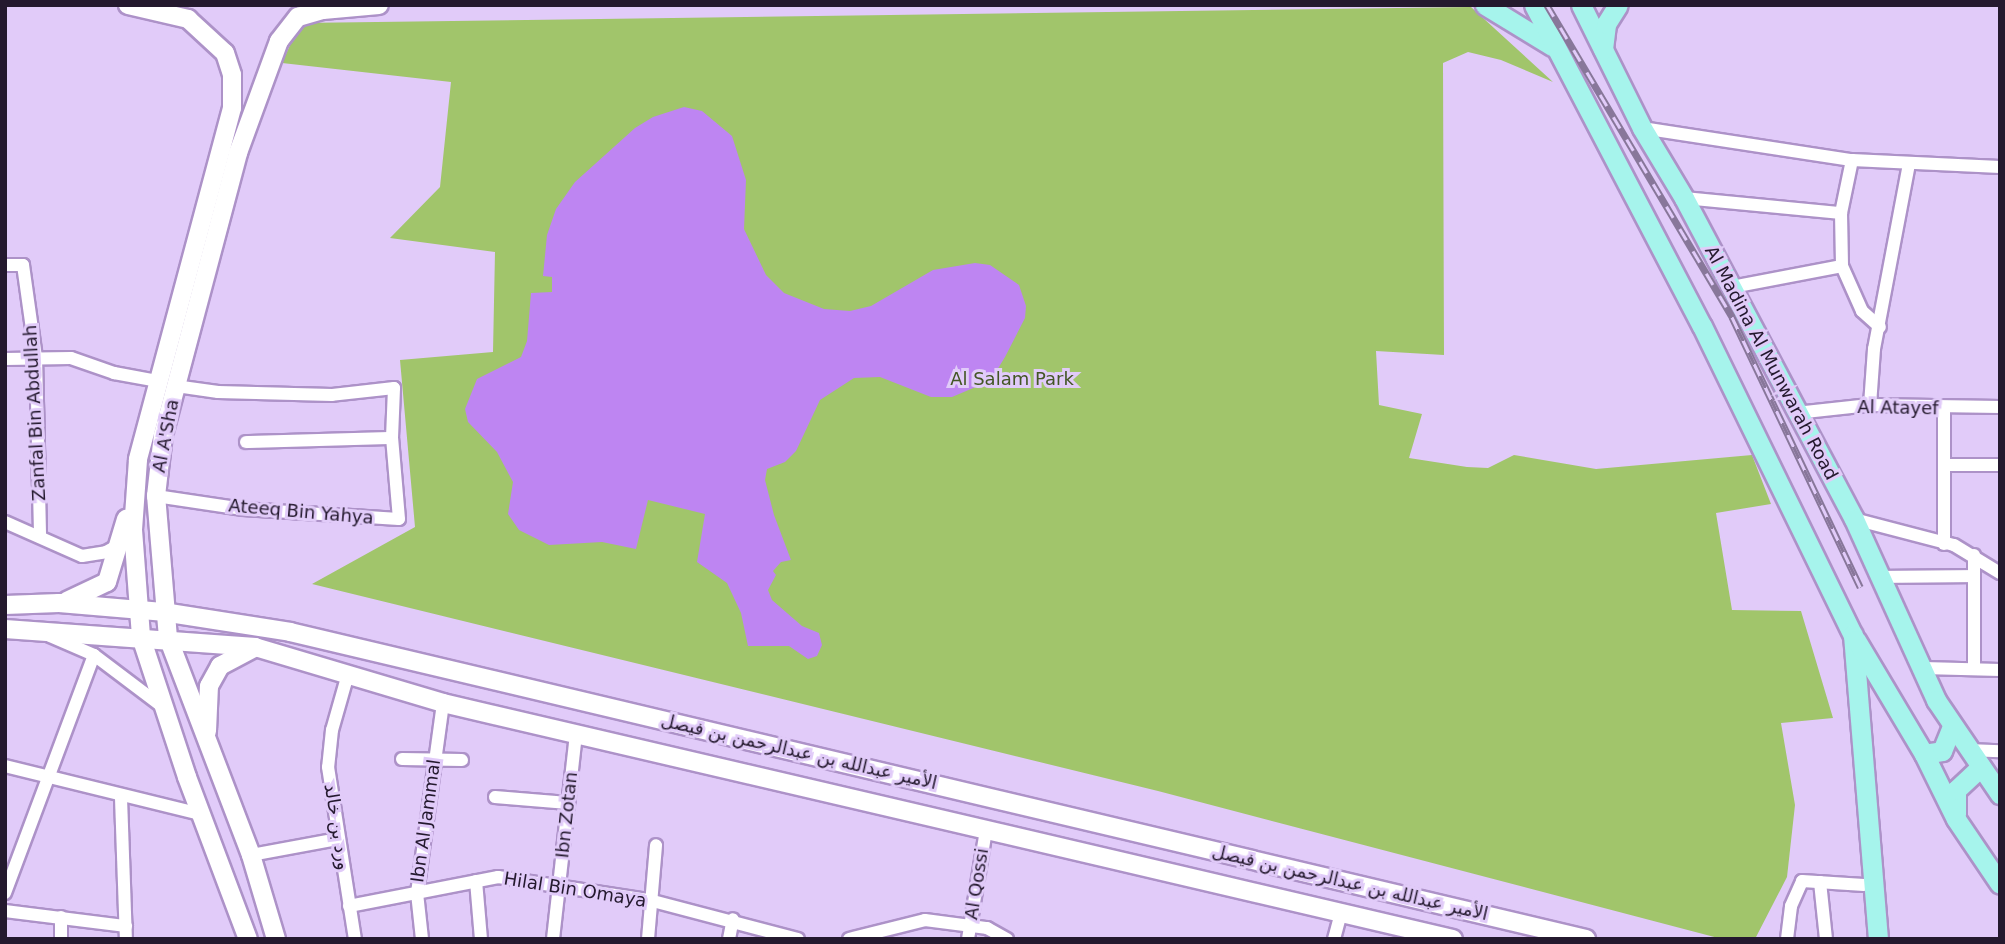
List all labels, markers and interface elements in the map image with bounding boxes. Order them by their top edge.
street label: Al Madina Al Munwarah Road [1700,242,1842,484]
street label: Zanfal Bin Abdullah [20,324,50,502]
park label: Al Salam Park [950,368,1074,390]
street label: Al Atayef [1857,396,1939,420]
street label: Al A'Sha [148,398,184,474]
street label: Ateeq Bin Yahya [228,495,374,529]
street label: الأمير عبدالله بن عبدالرحمن بن فيصل [659,710,939,794]
street label: Ibn Al Jammal [407,758,445,884]
street label: Ibn Zotan [552,771,582,859]
street label: ورد بن خالد [320,782,354,872]
street label: الأمير عبدالله بن عبدالرحمن بن فيصل [1210,841,1490,925]
street label: Al Qossi [961,847,993,921]
street label: Hilal Bin Omaya [502,868,648,912]

